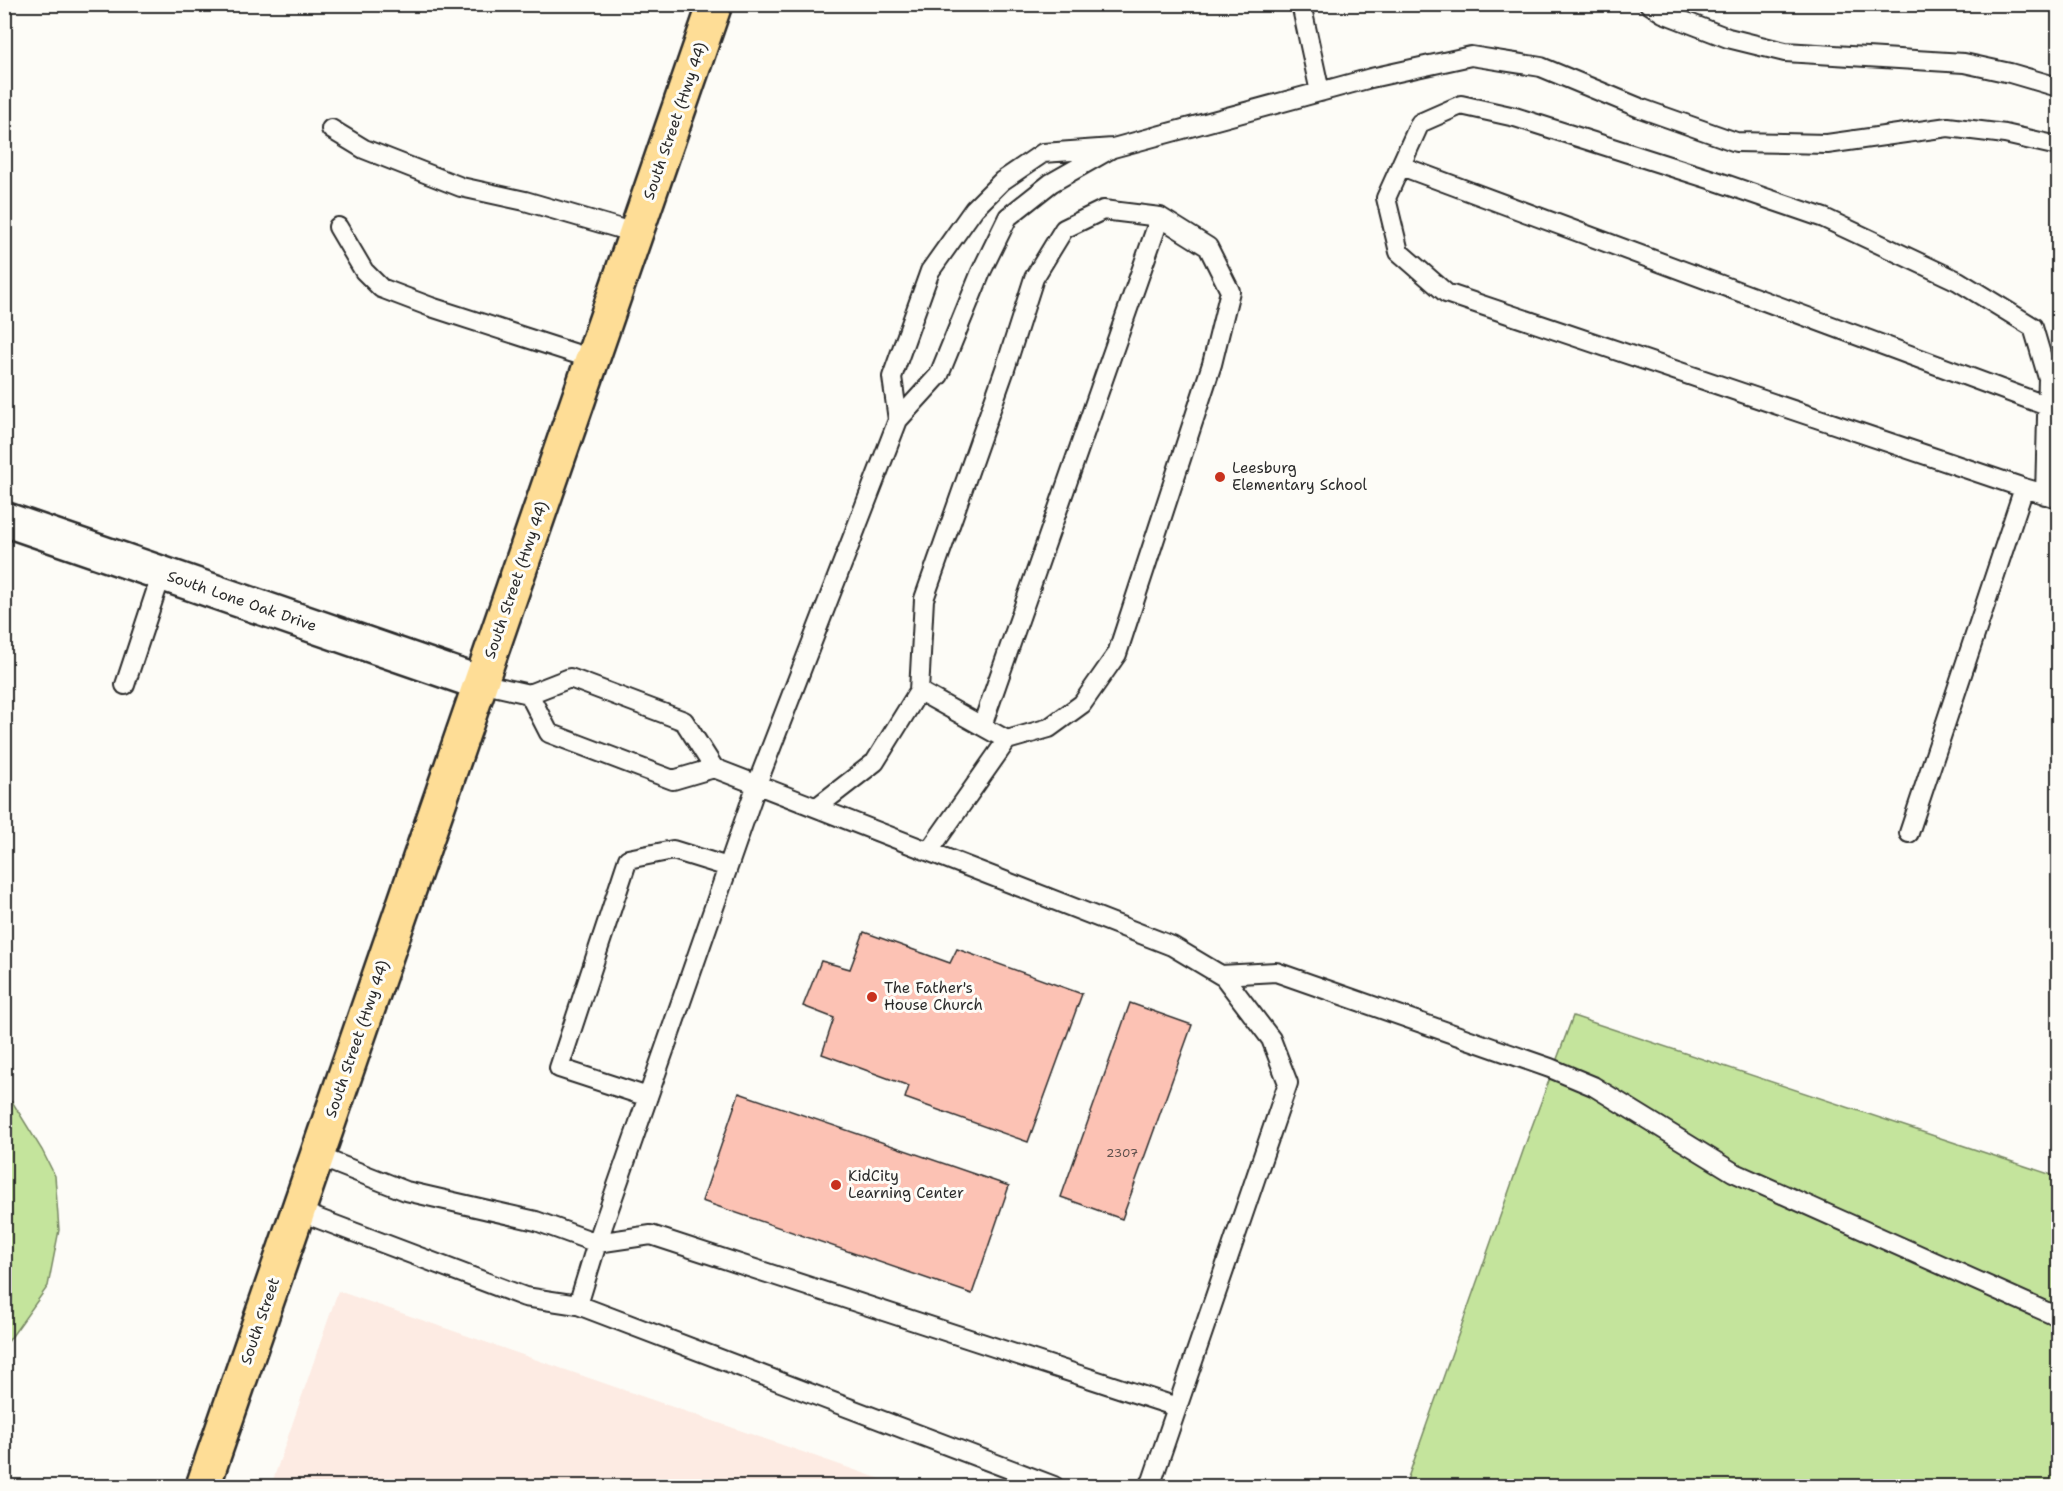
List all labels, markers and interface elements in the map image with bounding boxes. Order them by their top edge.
street label: South Street (Hwy 44) [639,40,711,202]
place label: Leesburg Elementary School [1232,458,1368,495]
marker: Leesburg Elementary School [1213,470,1227,484]
street label: South Street (Hwy 44) [480,499,552,661]
street label: South Lone Oak Drive [165,566,319,636]
street label: South Street (Hwy 44) [321,958,393,1120]
place label: The Father's House Church [884,978,983,1015]
marker: The Father's House Church [865,990,879,1004]
house number: 2307 [1106,1145,1138,1161]
place label: KidCity Learning Center [848,1166,964,1203]
marker: KidCity Learning Center [829,1178,843,1192]
street label: South Street [236,1275,284,1367]

